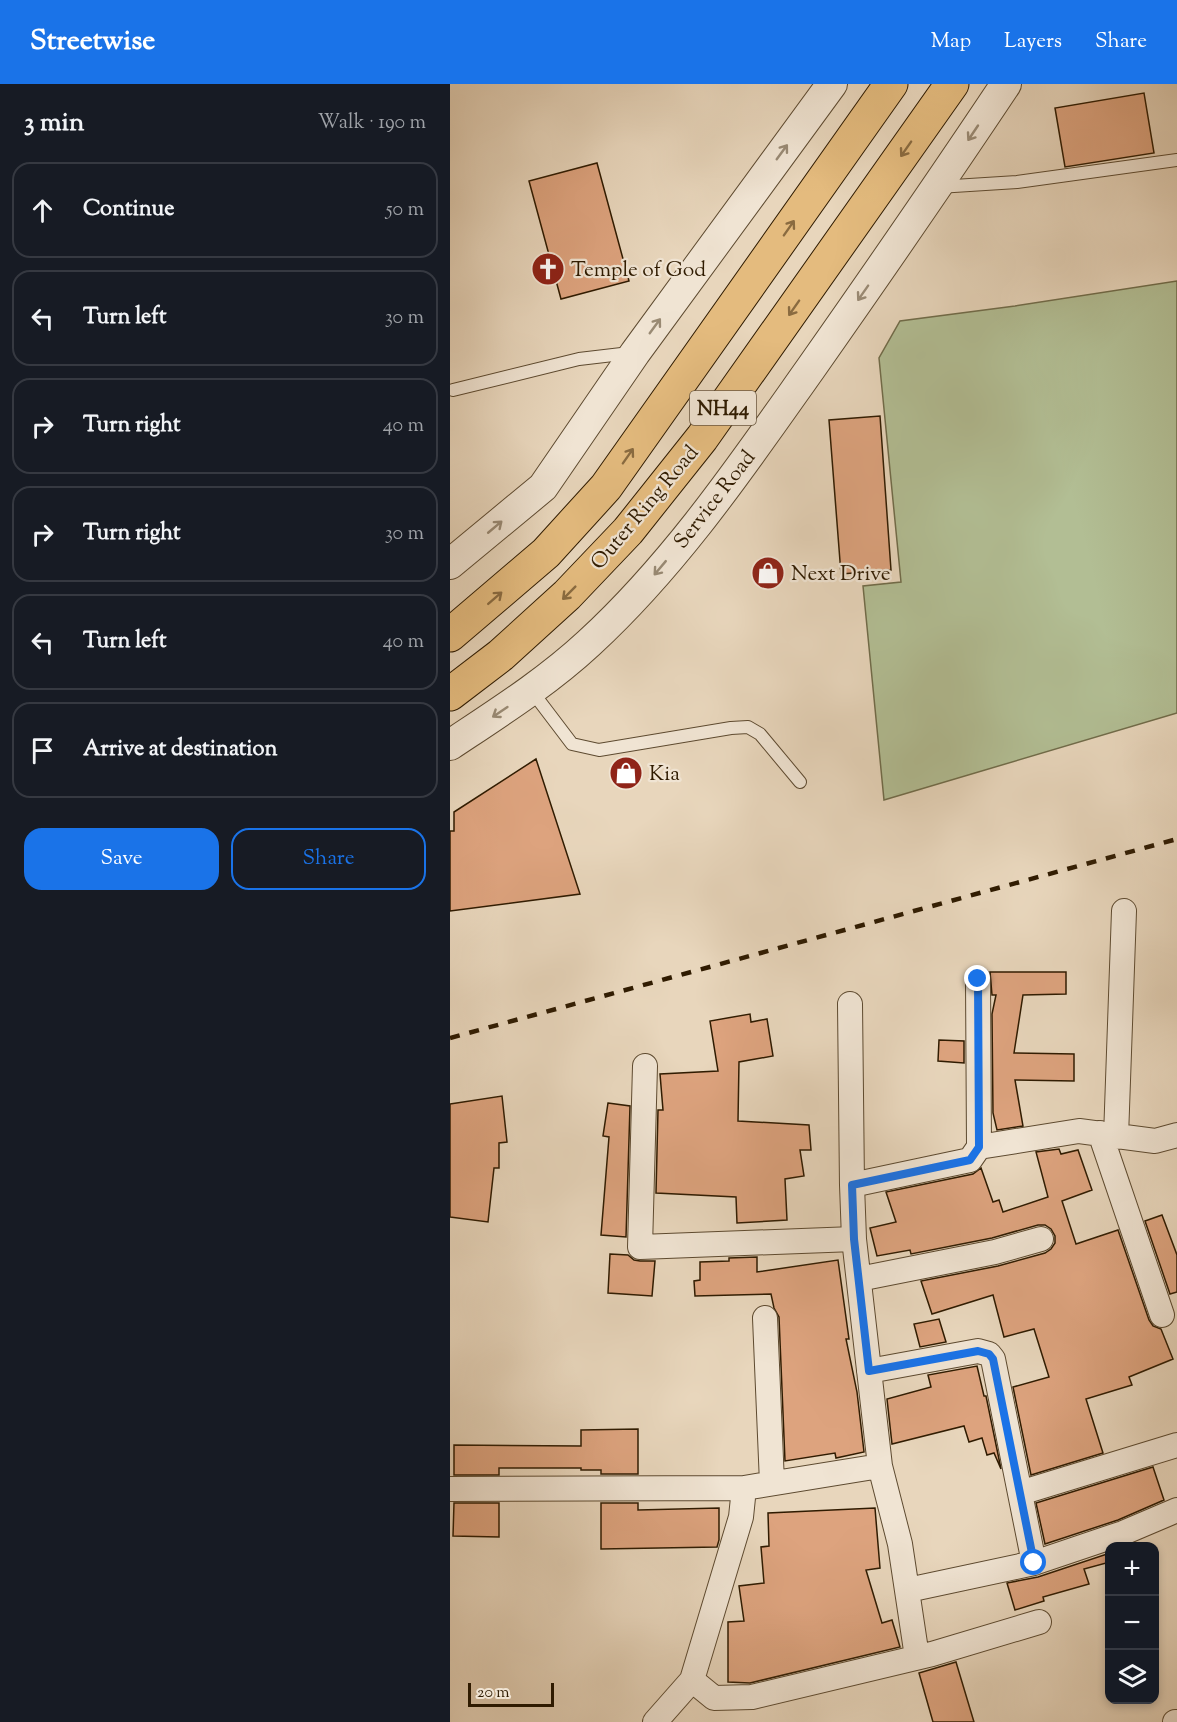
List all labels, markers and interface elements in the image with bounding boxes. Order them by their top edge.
text: Streetwise [30,22,155,62]
text: Map [931,27,971,57]
text: Layers [1004,27,1062,57]
text: Share [1095,27,1147,57]
text: 3 min [24,105,84,142]
text: Walk · 190 m [318,109,426,138]
one-way arrow [967,124,980,141]
one-way arrow [900,140,912,157]
one-way arrow [776,144,789,160]
icon: ahead [26,194,59,227]
text: Continue [83,194,174,226]
text: 50 m [386,196,424,225]
one-way arrow [783,221,795,237]
church icon: Temple of God [530,251,566,287]
place label: Temple of God [571,256,706,286]
one-way arrow [857,285,869,301]
one-way arrow [788,300,800,316]
icon: left [26,302,59,335]
text: Turn left [83,302,166,334]
text: 30 m [385,304,424,333]
one-way arrow [649,319,661,335]
road number: NH44 [690,391,756,425]
icon: right [26,410,59,443]
text: Turn right [83,410,180,442]
text: 40 m [383,412,424,441]
street label: Outer Ring Road [584,439,707,577]
street label: Service Road [667,444,764,556]
one-way arrow [622,448,634,464]
icon: right [26,518,59,551]
text: Turn right [83,518,180,550]
text: 30 m [385,520,424,549]
one-way arrow [487,520,503,533]
shop icon: Next Drive [750,555,786,591]
one-way arrow [653,560,666,576]
place label: Next Drive [791,560,891,590]
one-way arrow [561,585,576,600]
one-way arrow [487,591,502,605]
icon: left [26,626,59,659]
text: Turn left [83,626,166,658]
text: 40 m [383,628,424,657]
one-way arrow [492,706,508,718]
icon: arrive [26,734,59,767]
text: Arrive at destination [83,734,278,766]
shop icon: Kia [608,755,644,791]
place label: Kia [649,760,680,790]
button: Save [24,828,219,890]
button: Share [231,828,426,890]
route end [964,965,990,991]
map controls [1105,1542,1159,1704]
button: + [1105,1542,1159,1596]
route start [1020,1549,1046,1575]
button: − [1105,1596,1159,1650]
button: layers [1105,1650,1159,1704]
scale bar [468,1680,554,1708]
text: 20 m [477,1682,510,1705]

